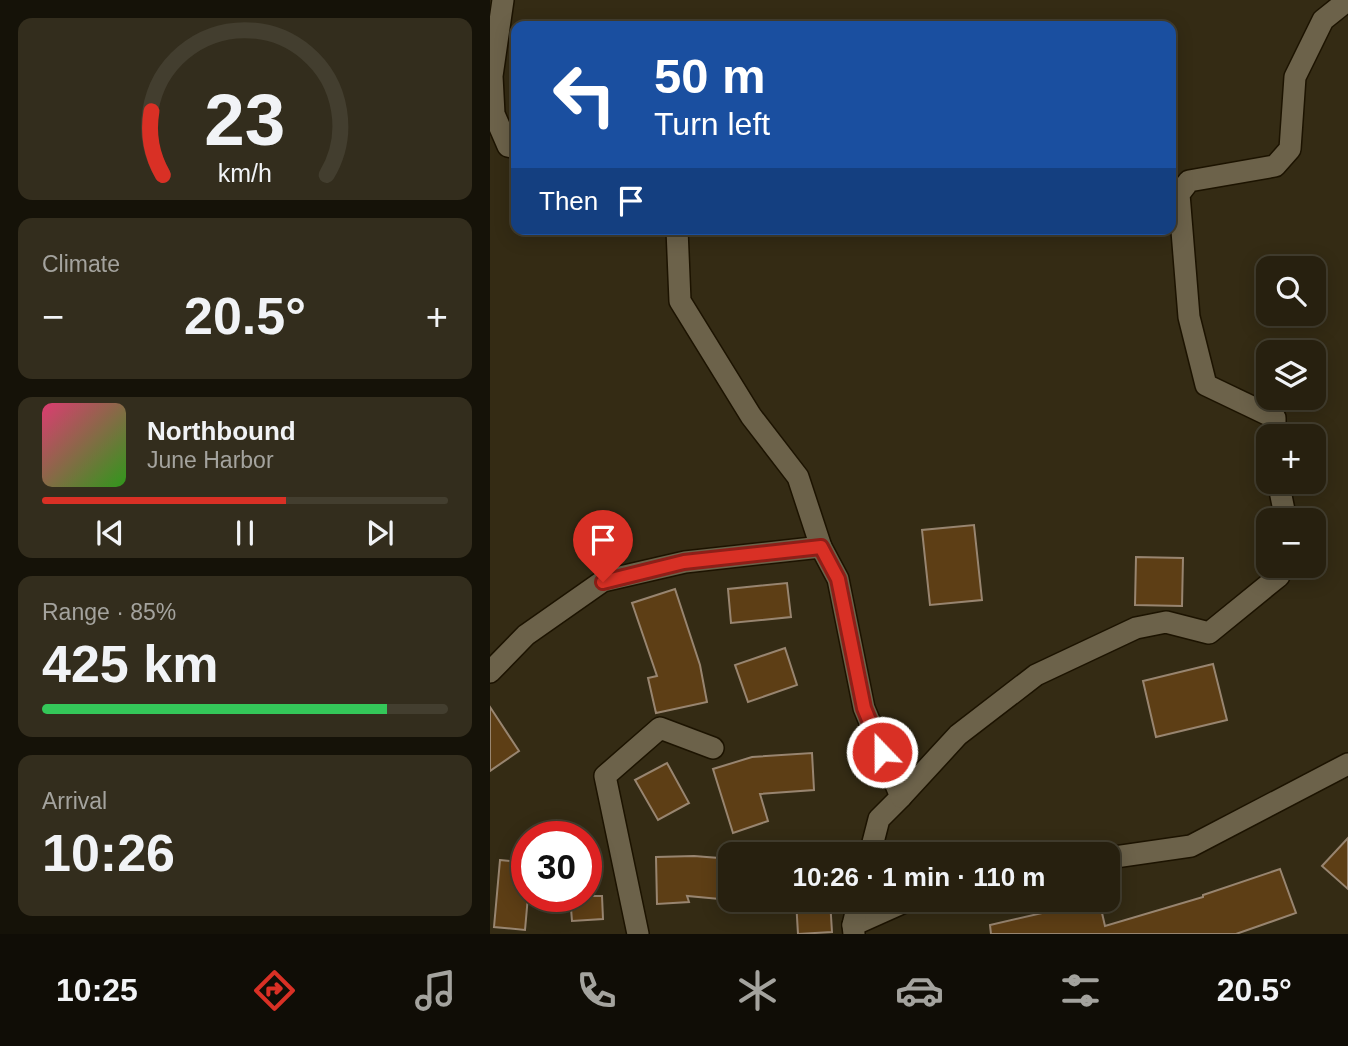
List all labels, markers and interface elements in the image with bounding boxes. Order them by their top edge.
icon: left [539,49,630,140]
text: 50 m [654,49,766,103]
text: 23 [205,79,285,160]
text: Turn left [654,106,770,142]
text: km/h [218,159,272,187]
icon: arrive [612,182,650,220]
text: Then [539,186,598,216]
text: Climate [42,251,120,277]
map controls [1256,256,1326,578]
button: search [1256,256,1326,326]
text: 20.5° [184,287,306,345]
text: − [42,296,64,338]
text: + [426,296,448,338]
button: layers [1256,340,1326,410]
text: Northbound [147,416,296,446]
button: + [1256,424,1326,494]
text: June Harbor [147,447,274,473]
button: − [1256,508,1326,578]
pin [573,510,633,582]
icon: previous [91,514,129,552]
icon: pause [226,514,264,552]
icon: next [361,514,399,552]
icon: arrive [584,521,622,559]
text: Range · 85% [42,599,176,625]
text: 425 km [42,635,218,693]
position arrow [845,715,919,789]
text: Arrival [42,788,107,814]
speed limit sign: 30 [511,821,602,912]
text: 10:26 [42,824,175,882]
text: 10:26 · 1 min · 110 m [793,862,1045,892]
icon: directions [250,966,299,1015]
icon: music [411,966,460,1015]
icon: phone [572,966,621,1015]
icon: climate [733,966,782,1015]
icon: car [895,966,944,1015]
icon: filters [1056,966,1105,1015]
text: 10:25 [56,972,138,1008]
text: 20.5° [1217,972,1292,1008]

